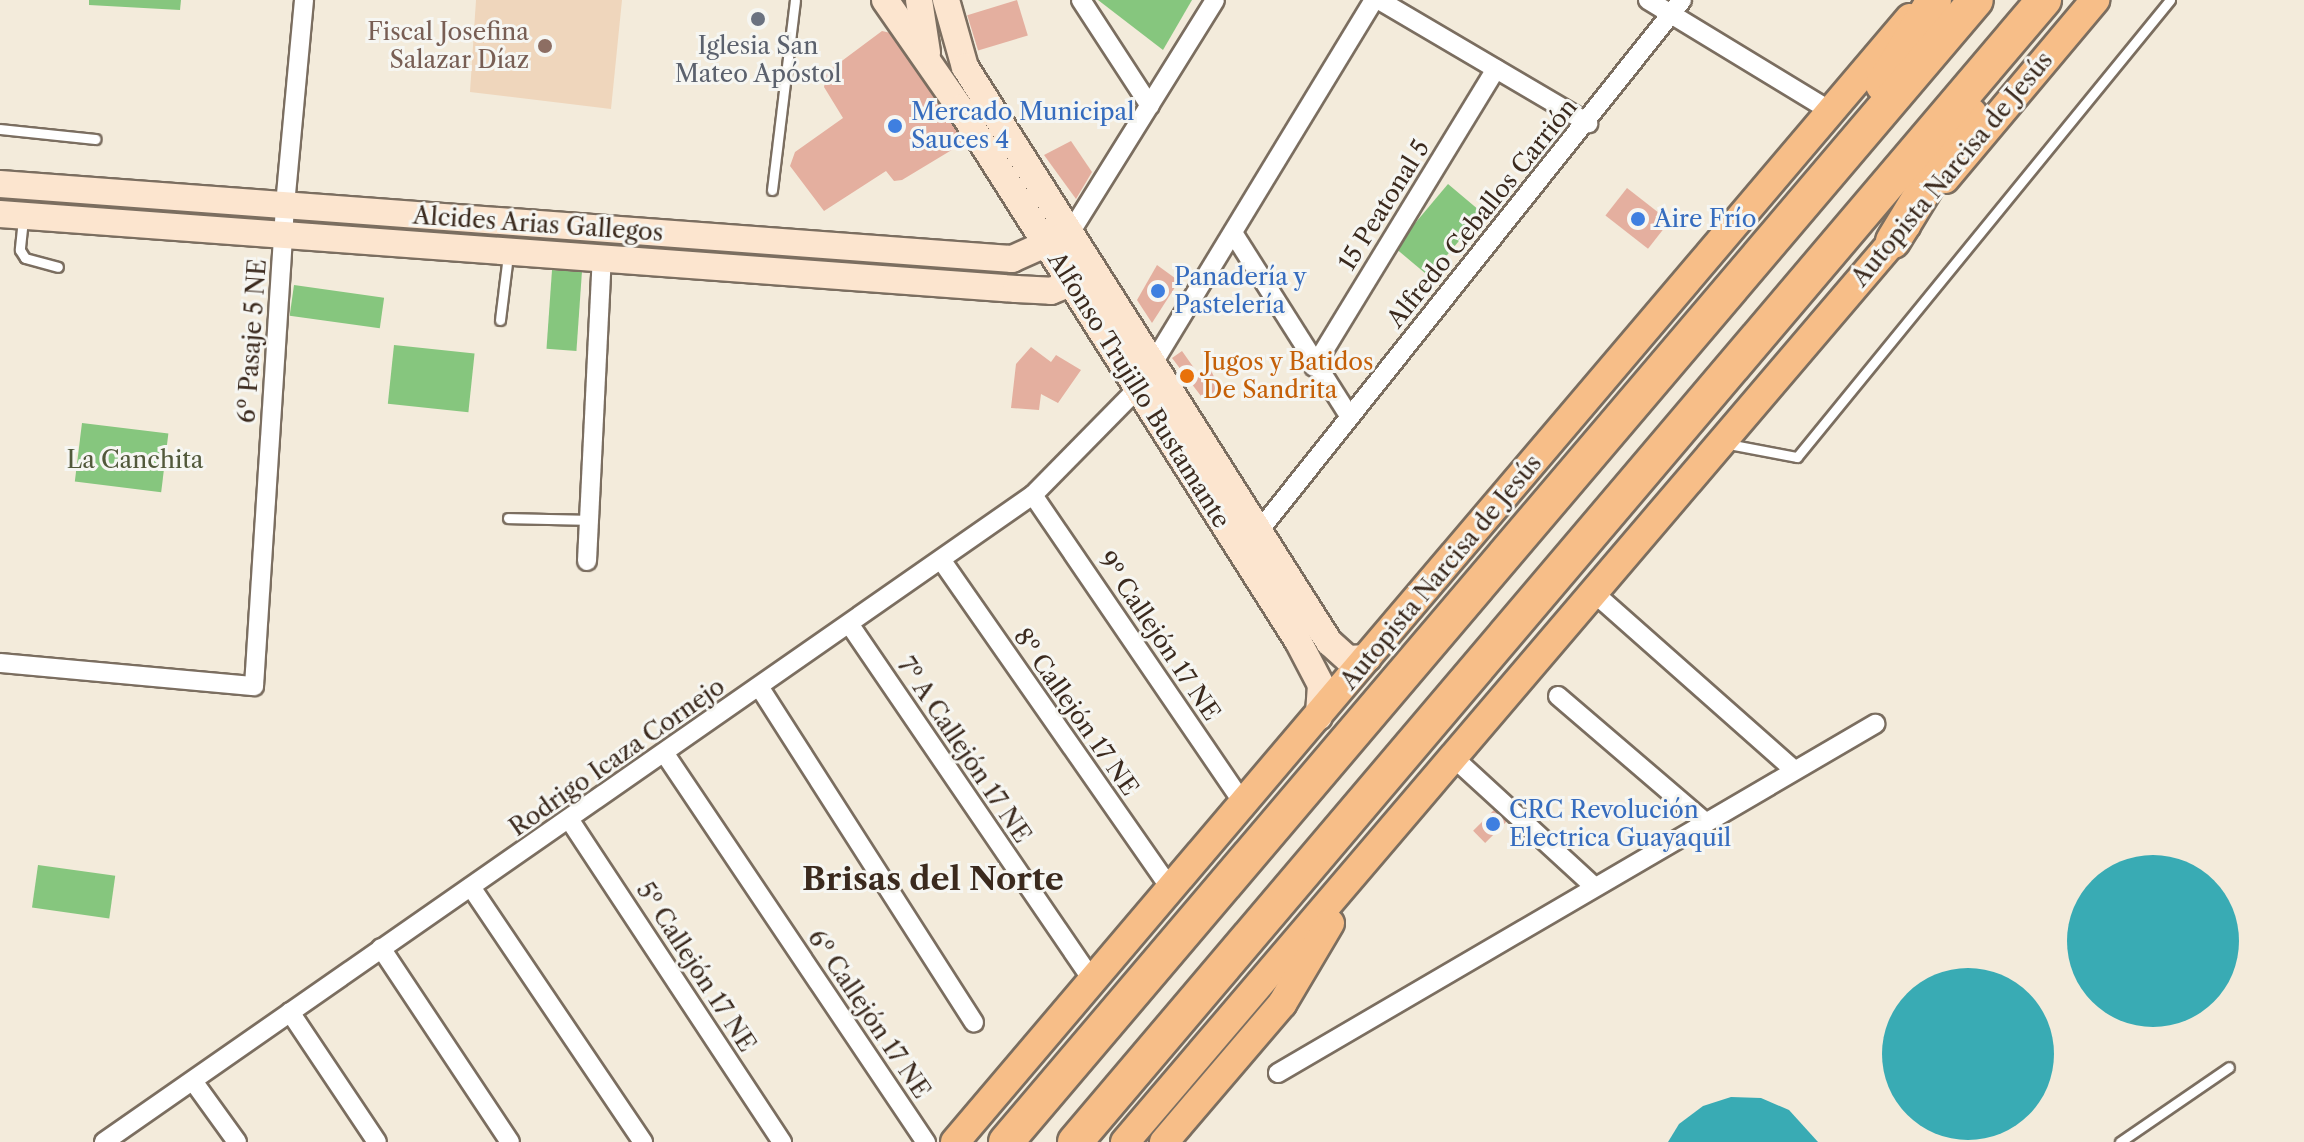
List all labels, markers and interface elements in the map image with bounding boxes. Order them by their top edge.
marker: Iglesia San Mateo Apóstol [749,10,767,28]
place label: Fiscal Josefina Salazar Díaz [367,18,529,74]
place label: Iglesia San Mateo Apóstol [674,32,842,88]
marker: Fiscal Josefina Salazar Díaz [536,37,554,55]
street label: Autopista Narcisa de Jesús [1845,46,2059,292]
street label: Alfredo Ceballos Carrión [1381,93,1583,333]
place label: Mercado Municipal Sauces 4 [911,98,1134,154]
marker: Mercado Municipal Sauces 4 [886,117,904,135]
street label: 15 Peatonal 5 [1332,134,1436,276]
street label: Alcides Arias Gallegos [411,201,665,247]
place label: Aire Frío [1654,205,1756,233]
marker: Aire Frío [1629,210,1647,228]
street label: Alfonso Trujillo Bustamante [1042,247,1236,533]
street label: 6º Pasaje 5 NE [232,258,272,424]
place label: Panadería y Pastelería [1174,263,1308,319]
marker: Panadería y Pastelería [1149,282,1167,300]
place label: Jugos y Batidos De Sandrita [1203,348,1375,404]
marker: Jugos y Batidos De Sandrita [1178,367,1196,385]
park label: La Canchita [66,446,204,474]
street label: Autopista Narcisa de Jesús [1334,449,1548,695]
street label: 9º Callejón 17 NE [1092,546,1226,726]
street label: 8º Callejón 17 NE [1008,623,1144,801]
street label: 7º A Callejón 17 NE [891,651,1037,849]
street label: Rodrigo Icaza Cornejo [504,672,730,842]
place label: CRC Revolución Electrica Guayaquil [1509,796,1732,852]
marker: CRC Revolución Electrica Guayaquil [1484,815,1502,833]
district label: Brisas del Norte [802,860,1064,898]
street label: 5º Callejón 17 NE [630,877,762,1057]
street label: 6º Callejón 17 NE [802,924,936,1104]

